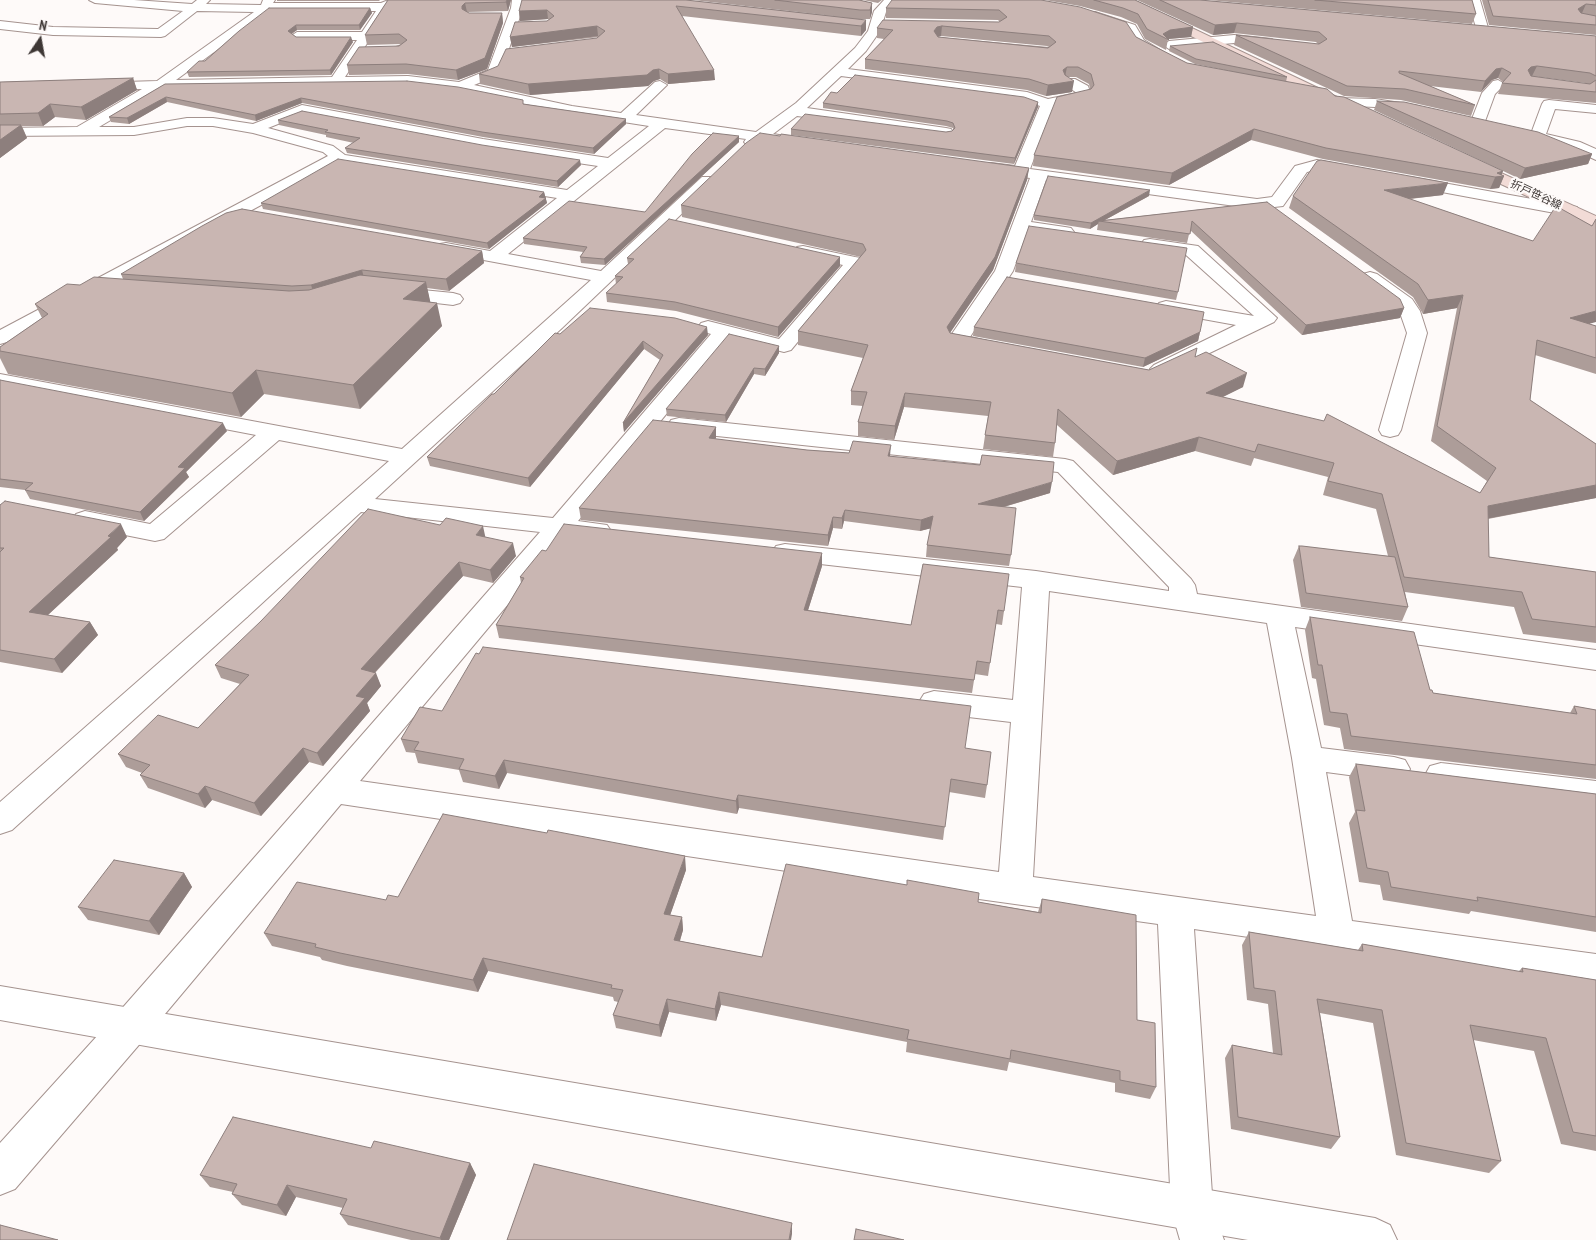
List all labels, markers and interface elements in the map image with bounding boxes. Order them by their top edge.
north arrow [15,15,65,65]
text: N [38,16,49,35]
street label: 折戸笹谷線 [1508,177,1564,213]

